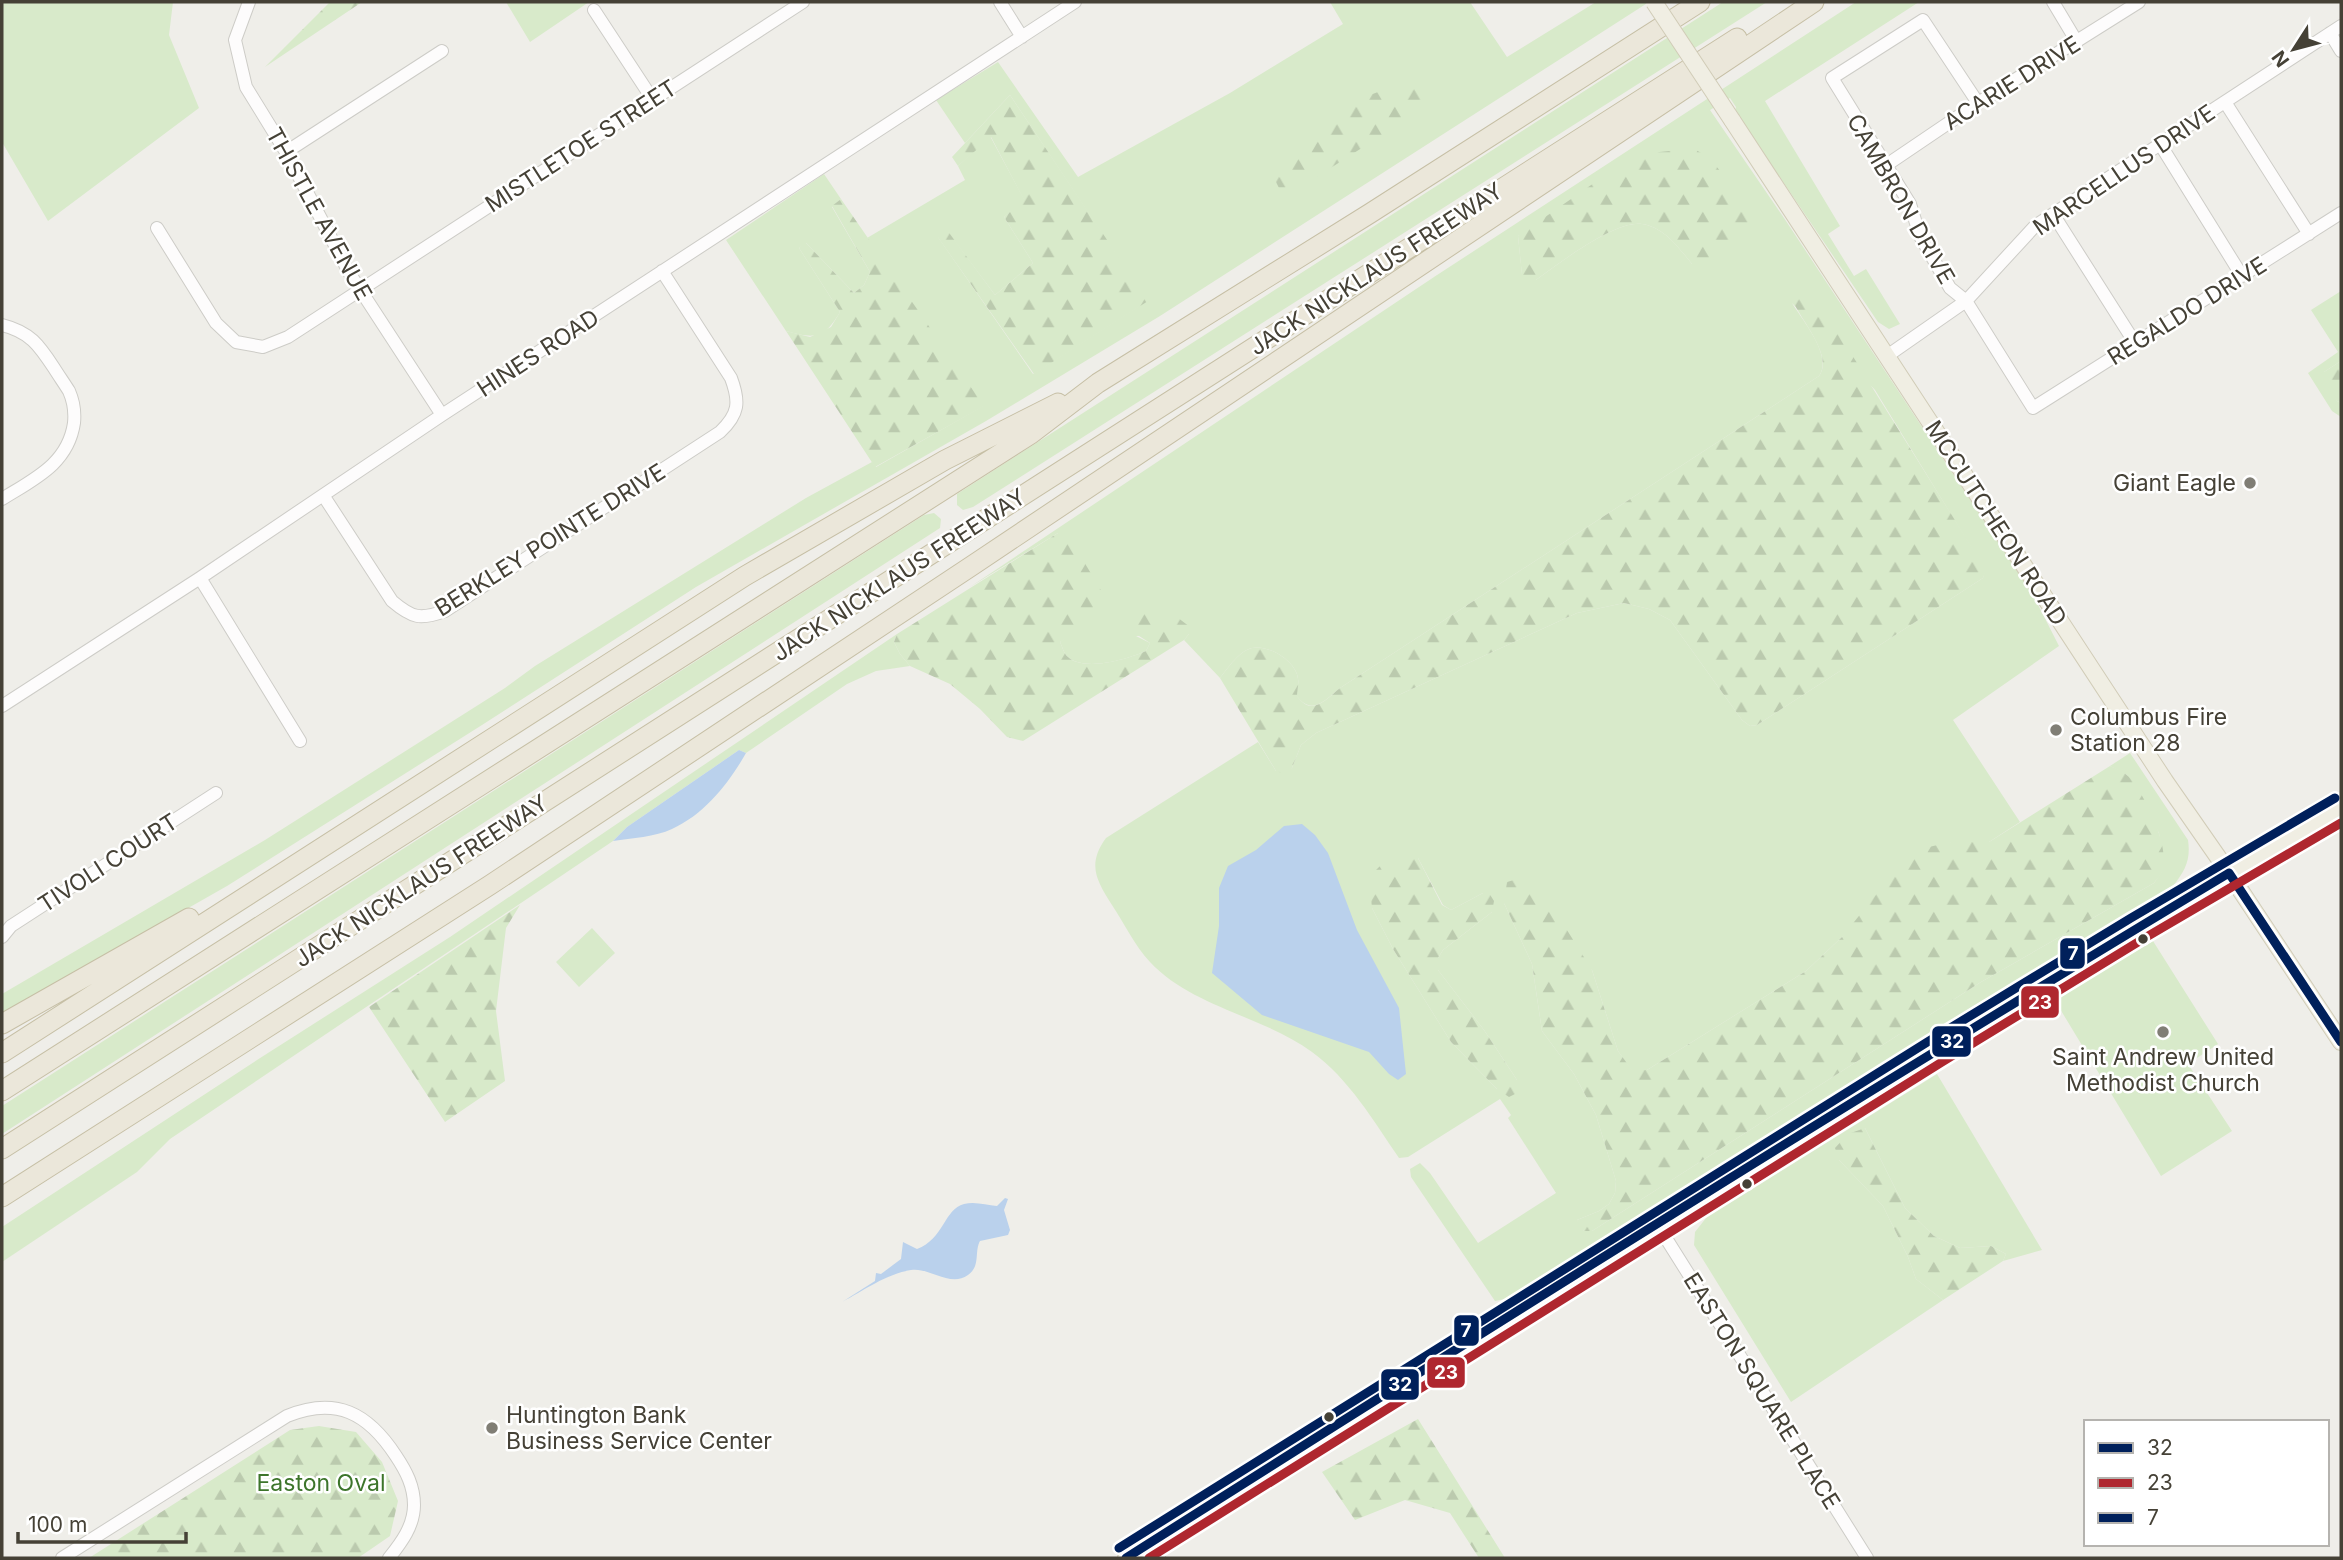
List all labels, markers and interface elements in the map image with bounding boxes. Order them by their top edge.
north arrow [2259,14,2329,84]
street label: ACARIE DRIVE [1938,30,2086,136]
text: N [2267,46,2294,71]
street label: MISTLETOE STREET [480,74,682,218]
street label: MARCELLUS DRIVE [2028,99,2220,241]
street label: CAMBRON DRIVE [1841,109,1961,289]
street label: THISTLE AVENUE [260,123,378,305]
street label: JACK NICKLAUS FREEWAY [1244,176,1508,361]
street label: REGALDO DRIVE [2102,251,2272,371]
street label: HINES ROAD [472,303,604,403]
street label: MCCUTCHEON ROAD [1919,415,2073,631]
street label: BERKLEY POINTE DRIVE [430,458,670,622]
place label: Giant Eagle [2113,469,2236,497]
marker: Giant Eagle [2242,475,2258,491]
street label: JACK NICKLAUS FREEWAY [767,482,1031,667]
place label: Columbus Fire Station 28 [2070,703,2227,757]
marker: Columbus Fire Station 28 [2048,722,2064,738]
street label: JACK NICKLAUS FREEWAY [289,788,553,973]
street label: TIVOLI COURT [33,808,183,918]
unlabelled marker [2136,932,2150,946]
line badge: 7 [2059,937,2086,970]
text: 7 [2067,942,2079,965]
line badge: 23 [2020,985,2060,1019]
text: 23 [2028,991,2052,1014]
marker: Saint Andrew United Methodist Church [2155,1024,2171,1040]
line badge: 32 [1931,1025,1972,1058]
text: 32 [1940,1030,1964,1053]
place label: Saint Andrew United Methodist Church [2052,1043,2274,1097]
unlabelled marker [1740,1177,1754,1191]
street label: EASTON SQUARE PLACE [1678,1268,1846,1514]
line badge: 7 [1453,1314,1480,1347]
text: 7 [1460,1319,1472,1342]
line badge: 23 [1426,1356,1466,1389]
text: 23 [1434,1361,1458,1384]
line badge: 32 [1380,1368,1420,1401]
text: 32 [1388,1373,1412,1396]
place label: Huntington Bank Business Service Center [506,1401,772,1455]
unlabelled marker [1322,1410,1336,1424]
marker: Huntington Bank Business Service Center [484,1420,500,1436]
legend [2084,1420,2329,1546]
text: 32 [2147,1435,2173,1460]
park label: Easton Oval [257,1469,385,1497]
text: 23 [2147,1470,2173,1495]
scale bar [18,1500,186,1544]
text: 7 [2147,1505,2159,1530]
text: 100 m [28,1512,87,1537]

